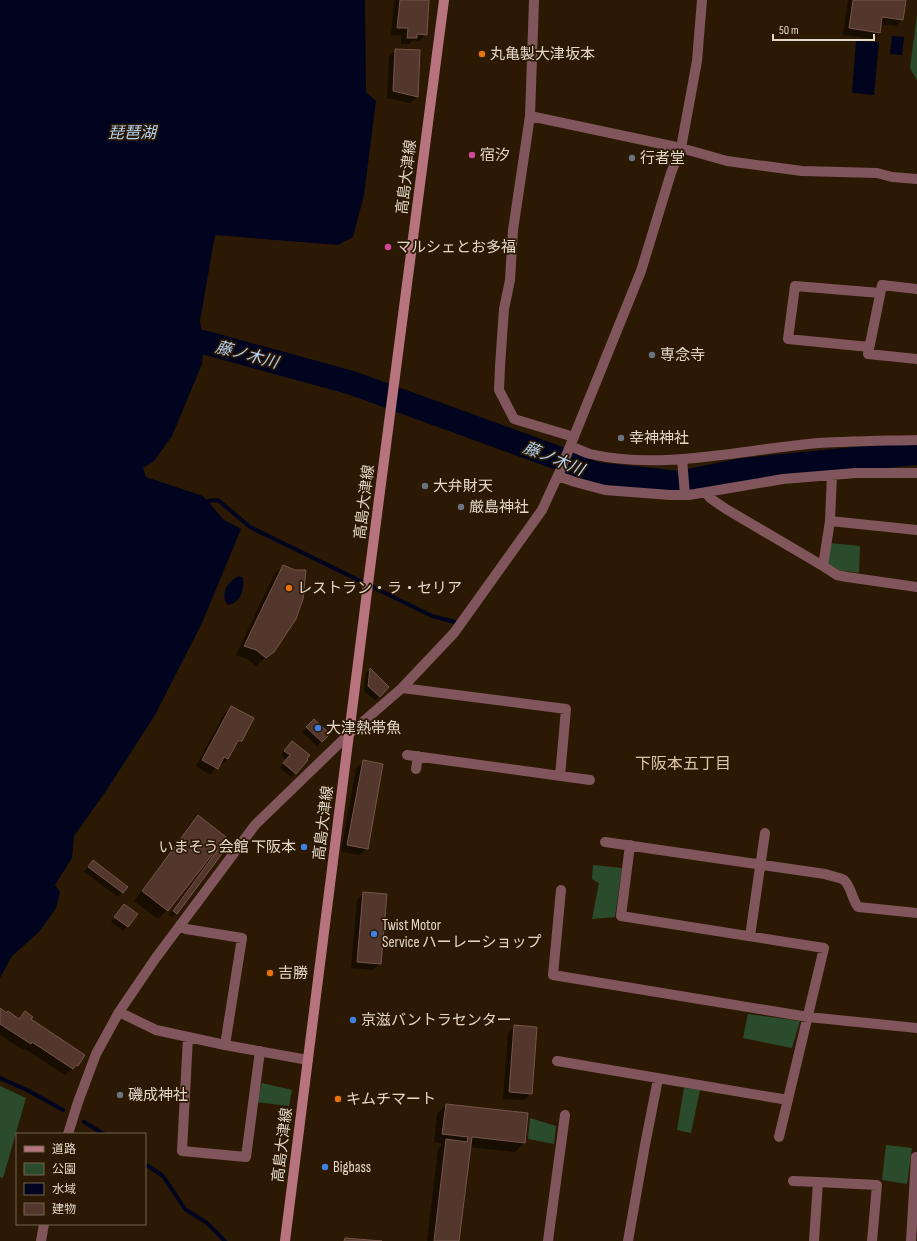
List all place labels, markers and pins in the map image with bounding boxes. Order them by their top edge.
place label: 丸亀製大津坂本 [490,45,595,64]
marker: 丸亀製大津坂本 [477,49,487,59]
place label: 宿汐 [480,146,510,165]
place label: 行者堂 [640,149,685,168]
marker: 宿汐 [467,150,477,160]
marker: 行者堂 [627,153,637,163]
place label: マルシェとお多福 [396,238,516,257]
marker: マルシェとお多福 [383,242,393,252]
place label: 専念寺 [660,346,705,365]
marker: 専念寺 [647,350,657,360]
place label: 幸神神社 [629,429,689,448]
marker: 幸神神社 [616,433,626,443]
place label: 大弁財天 [433,477,493,496]
marker: 大弁財天 [420,481,430,491]
place label: 厳島神社 [469,498,529,517]
marker: 厳島神社 [456,502,466,512]
place label: レストラン・ラ・セリア [297,579,462,598]
marker: レストラン・ラ・セリア [284,583,294,593]
place label: 大津熱帯魚 [326,719,401,738]
marker: 大津熱帯魚 [313,723,323,733]
place label: いまそう会館 下阪本 [159,838,296,857]
marker: いまそう会館 下阪本 [299,842,309,852]
place label: Twist Motor Service ハーレーショップ [382,916,542,952]
marker: Twist Motor Service ハーレーショップ [369,929,379,939]
place label: 吉勝 [278,964,308,983]
marker: 吉勝 [265,968,275,978]
place label: 京滋バントラセンター [361,1011,512,1030]
marker: 京滋バントラセンター [348,1015,358,1025]
place label: 磯成神社 [128,1086,188,1105]
marker: 磯成神社 [115,1090,125,1100]
place label: キムチマート [346,1090,436,1109]
marker: キムチマート [333,1094,343,1104]
place label: Bigbass [333,1158,371,1177]
marker: Bigbass [320,1162,330,1172]

